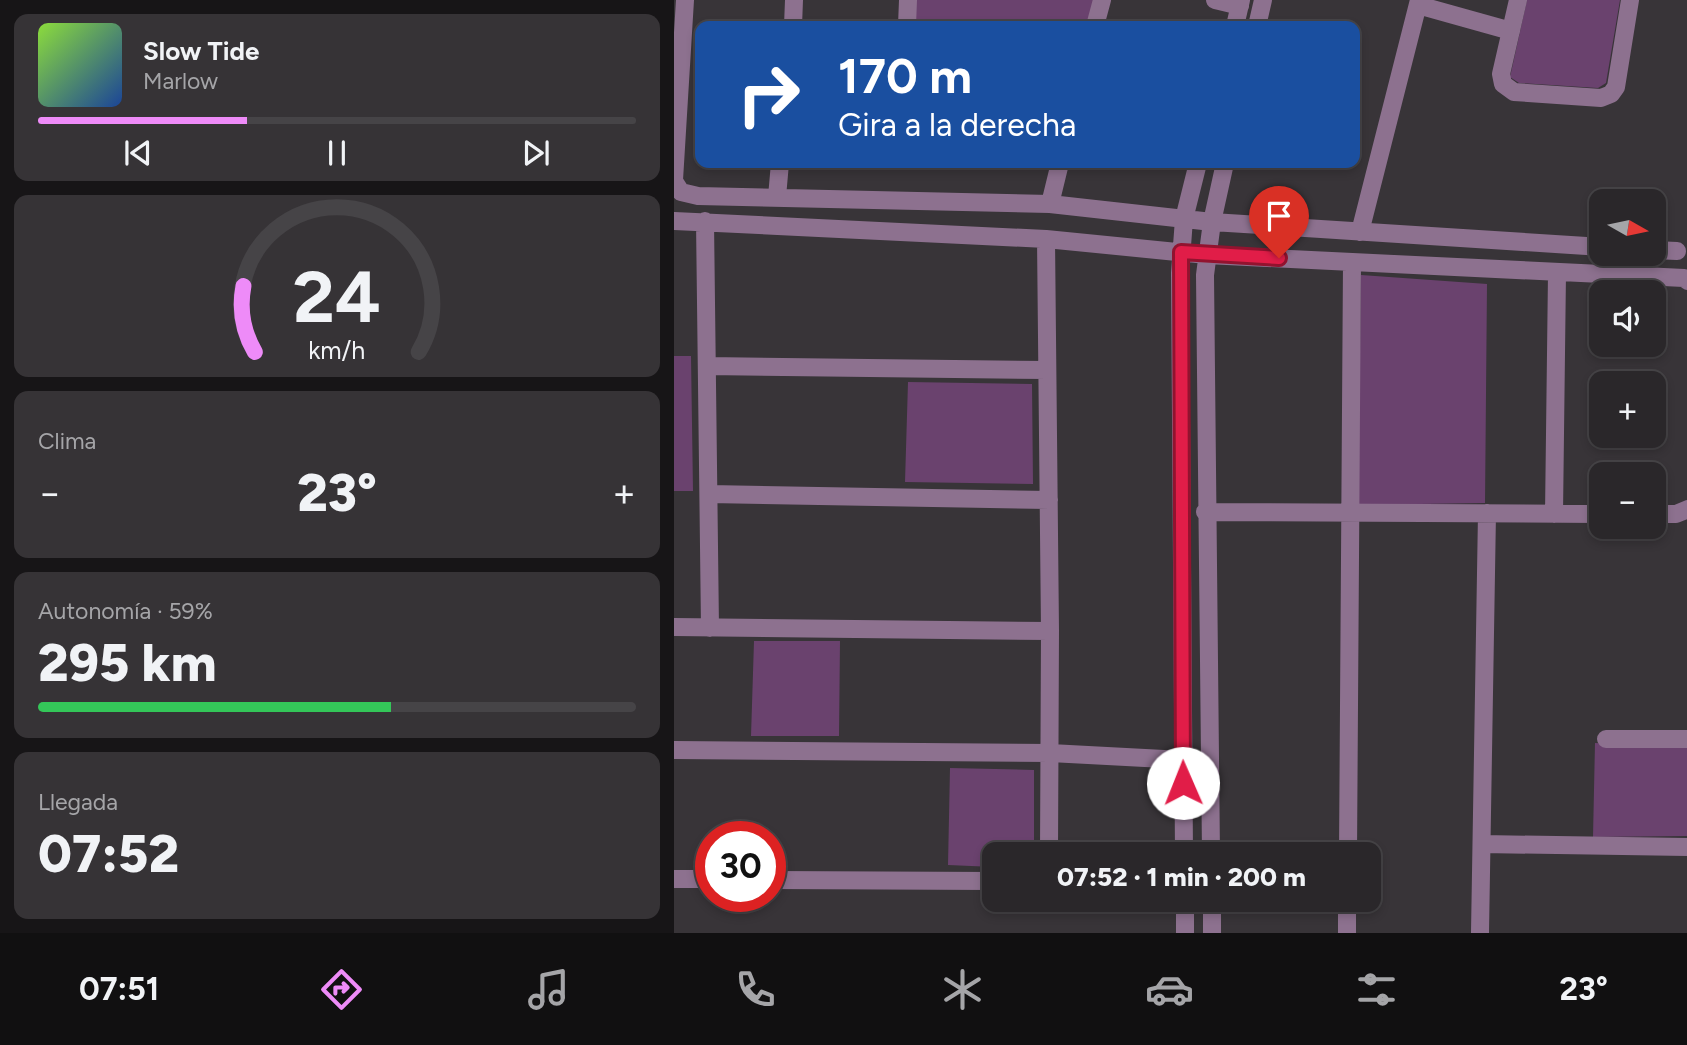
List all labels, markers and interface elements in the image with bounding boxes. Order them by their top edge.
text: Slow Tide [143,35,259,67]
text: 170 m [838,46,972,105]
icon: right [723,49,814,140]
text: Marlow [143,67,218,95]
text: Gira a la derecha [838,106,1076,144]
icon: previous [119,134,157,172]
icon: pause [318,134,356,172]
icon: next [517,134,555,172]
pin [1249,186,1309,258]
north arrow [1589,189,1666,266]
map controls [1589,189,1666,539]
icon: arrive [1260,197,1298,235]
text: 24 [293,253,381,340]
button: sound [1589,280,1666,357]
text: km/h [308,335,366,365]
button: + [1589,371,1666,448]
text: Clima [38,427,96,455]
text: 23° [297,462,377,524]
button: − [1589,462,1666,539]
text: − [38,470,62,516]
text: + [612,470,636,516]
text: Autonomía · 59% [38,597,213,625]
text: 295 km [38,632,217,694]
position arrow [1146,746,1220,820]
text: Llegada [38,788,118,816]
speed limit sign: 30 [695,821,786,912]
text: 07:52 [38,823,179,885]
text: 07:52 · 1 min · 200 m [1057,861,1306,893]
icon: directions [317,965,366,1014]
icon: music [524,965,573,1014]
icon: phone [731,965,780,1014]
icon: climate [938,965,987,1014]
icon: car [1145,965,1194,1014]
icon: filters [1352,965,1401,1014]
text: 07:51 [79,970,159,1008]
text: 23° [1560,970,1608,1008]

